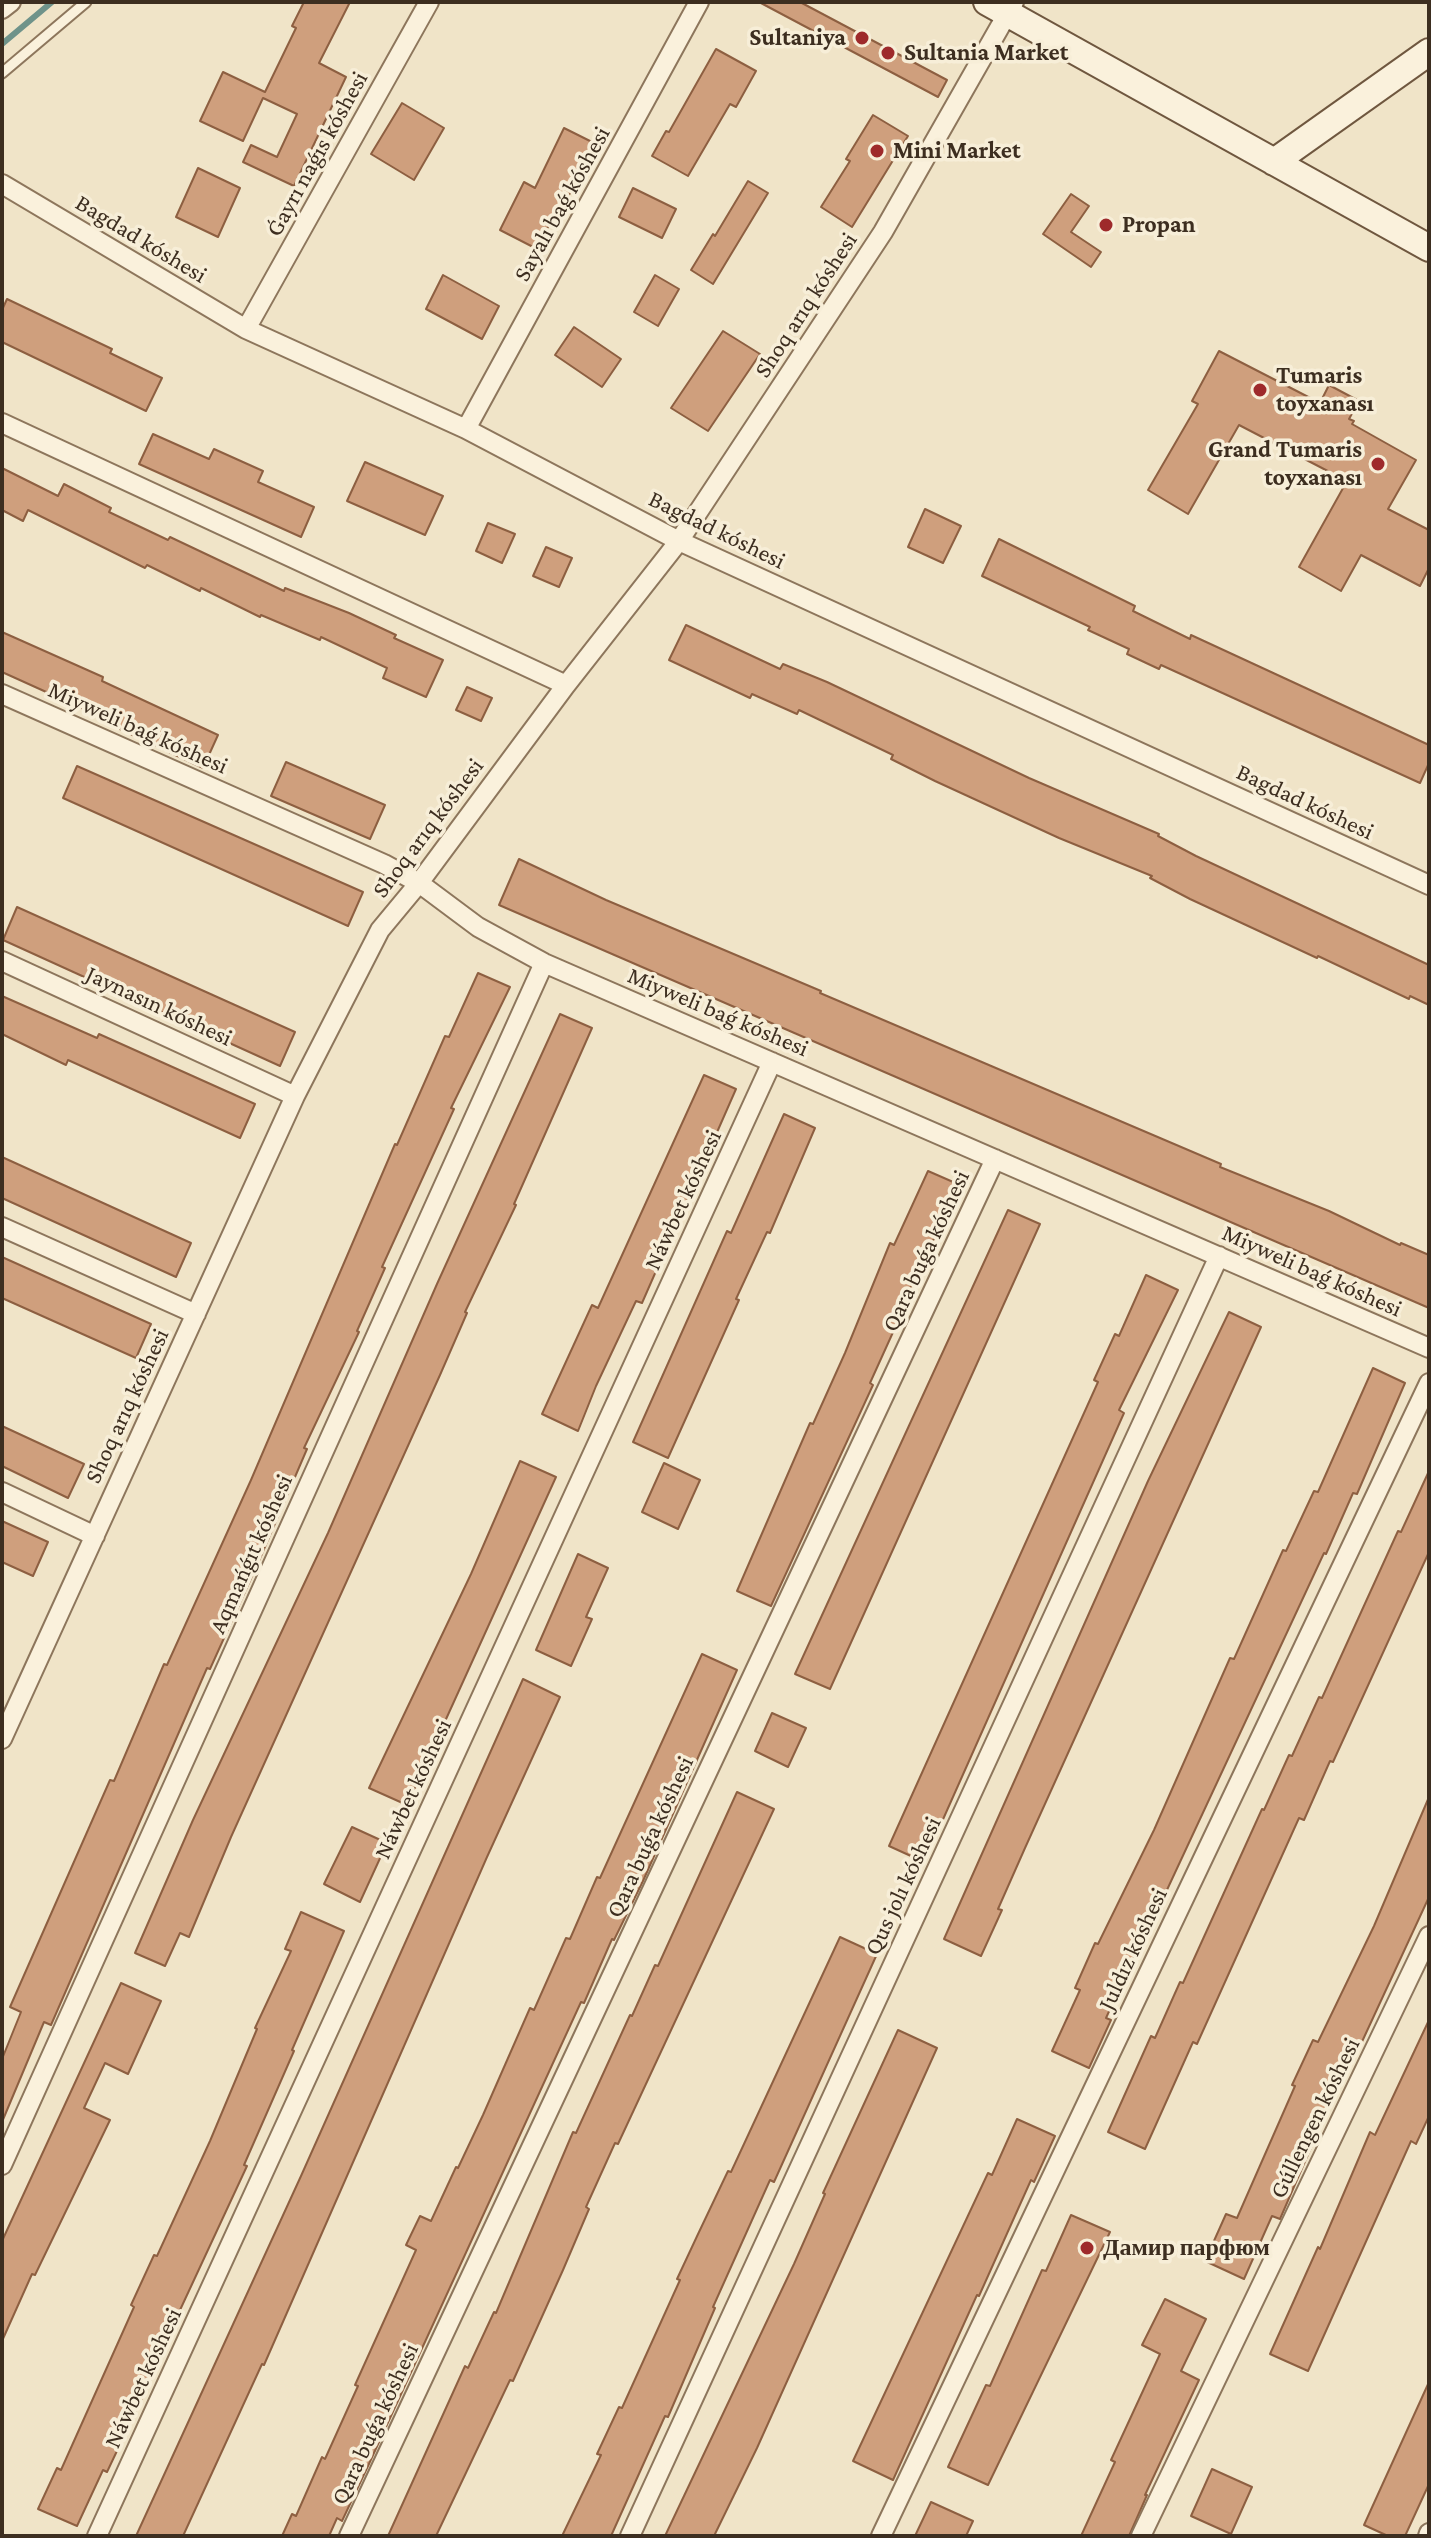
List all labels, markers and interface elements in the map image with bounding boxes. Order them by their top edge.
place label: Sultaniya [749,24,846,52]
marker: Sultaniya [853,29,871,47]
place label: Sultania Market [904,39,1068,67]
marker: Sultania Market [879,44,897,62]
street label: Ǵayrı naǵıs kóshesi [260,66,374,242]
street label: Sayalı baǵ kóshesi [508,122,616,286]
place label: Mini Market [893,137,1021,165]
marker: Mini Market [868,142,886,160]
street label: Bagdad kóshesi [70,188,212,290]
place label: Propan [1122,211,1195,239]
marker: Propan [1097,216,1115,234]
street label: Shoq arıq kóshesi [748,227,864,383]
place label: Tumaris toyxanası [1276,362,1374,418]
marker: Tumaris toyxanası [1251,381,1269,399]
place label: Grand Tumaris toyxanası [1208,436,1362,492]
marker: Grand Tumaris toyxanası [1369,455,1387,473]
street label: Bagdad kóshesi [644,485,790,575]
street label: Miyweli baǵ kóshesi [44,675,232,781]
street label: Shoq arıq kóshesi [366,753,490,903]
street label: Bagdad kóshesi [1232,758,1378,846]
street label: Jaynasın kóshesi [81,960,237,1052]
street label: Miyweli baǵ kóshesi [623,961,813,1063]
street label: Náwbet kóshesi [638,1125,728,1275]
street label: Qara buǵa kóshesi [876,1166,976,1336]
street label: Miyweli baǵ kóshesi [1218,1218,1406,1324]
street label: Shoq arıq kóshesi [79,1324,175,1488]
street label: Aqmańǵıt kóshesi [203,1470,299,1638]
street label: Náwbet kóshesi [368,1714,458,1864]
street label: Qara buǵa kóshesi [600,1752,700,1922]
street label: Qus jolı kóshesi [858,1812,948,1960]
street label: Juldız kóshesi [1092,1883,1174,2015]
street label: Gúllengen kóshesi [1264,2033,1366,2203]
place label: Дамир парфюм [1103,2234,1270,2262]
marker: Дамир парфюм [1078,2239,1096,2257]
street label: Náwbet kóshesi [98,2303,188,2453]
street label: Qara buǵa kóshesi [325,2339,425,2509]

